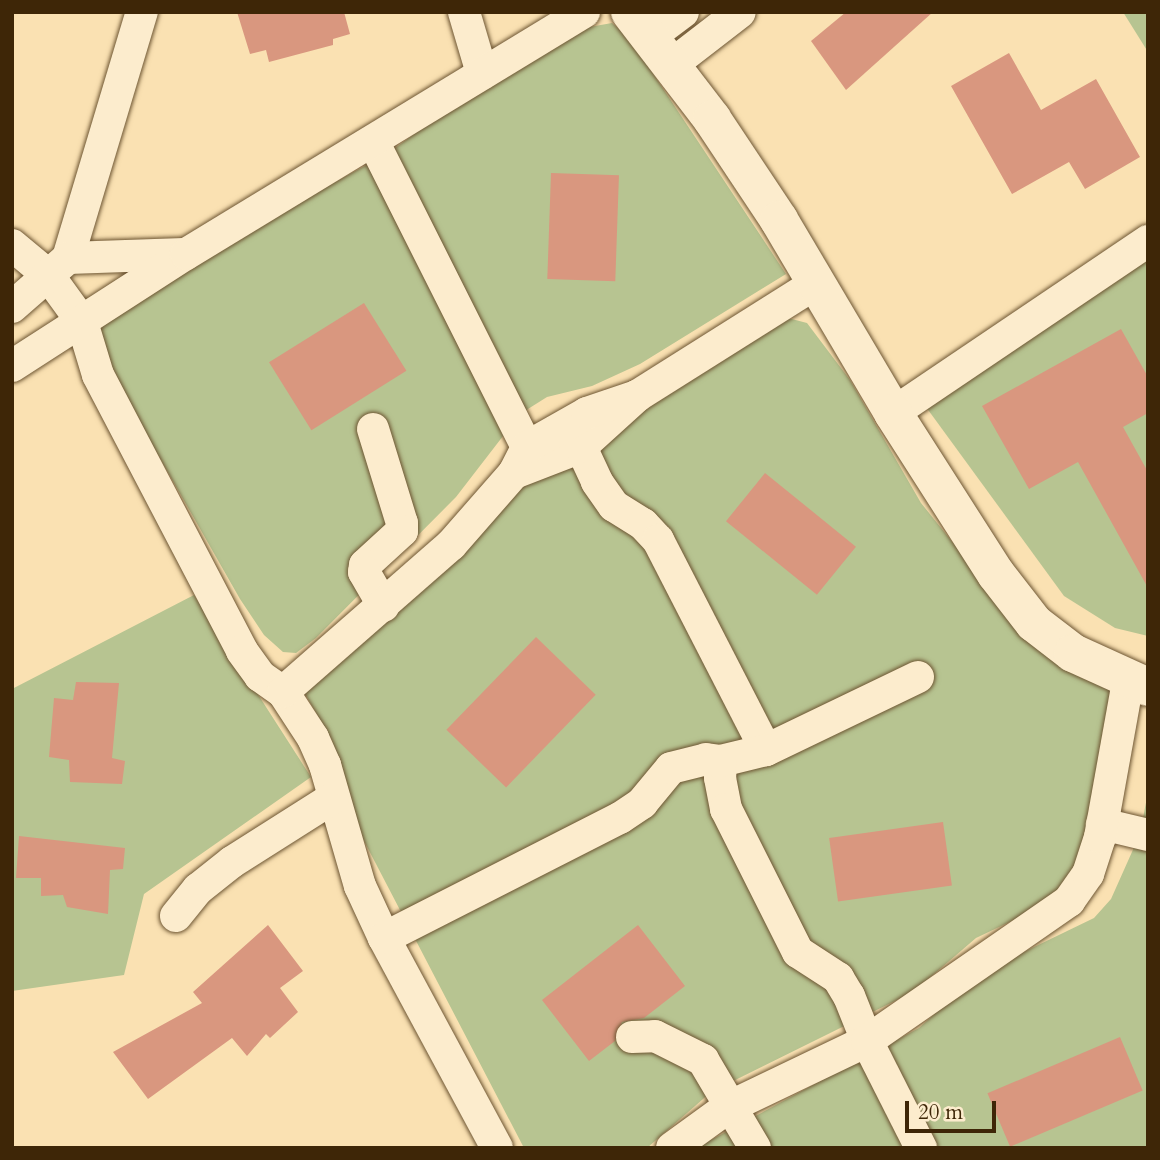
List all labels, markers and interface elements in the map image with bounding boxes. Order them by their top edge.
scale bar [908,1086,999,1130]
text: 20 m [918,1098,963,1127]

